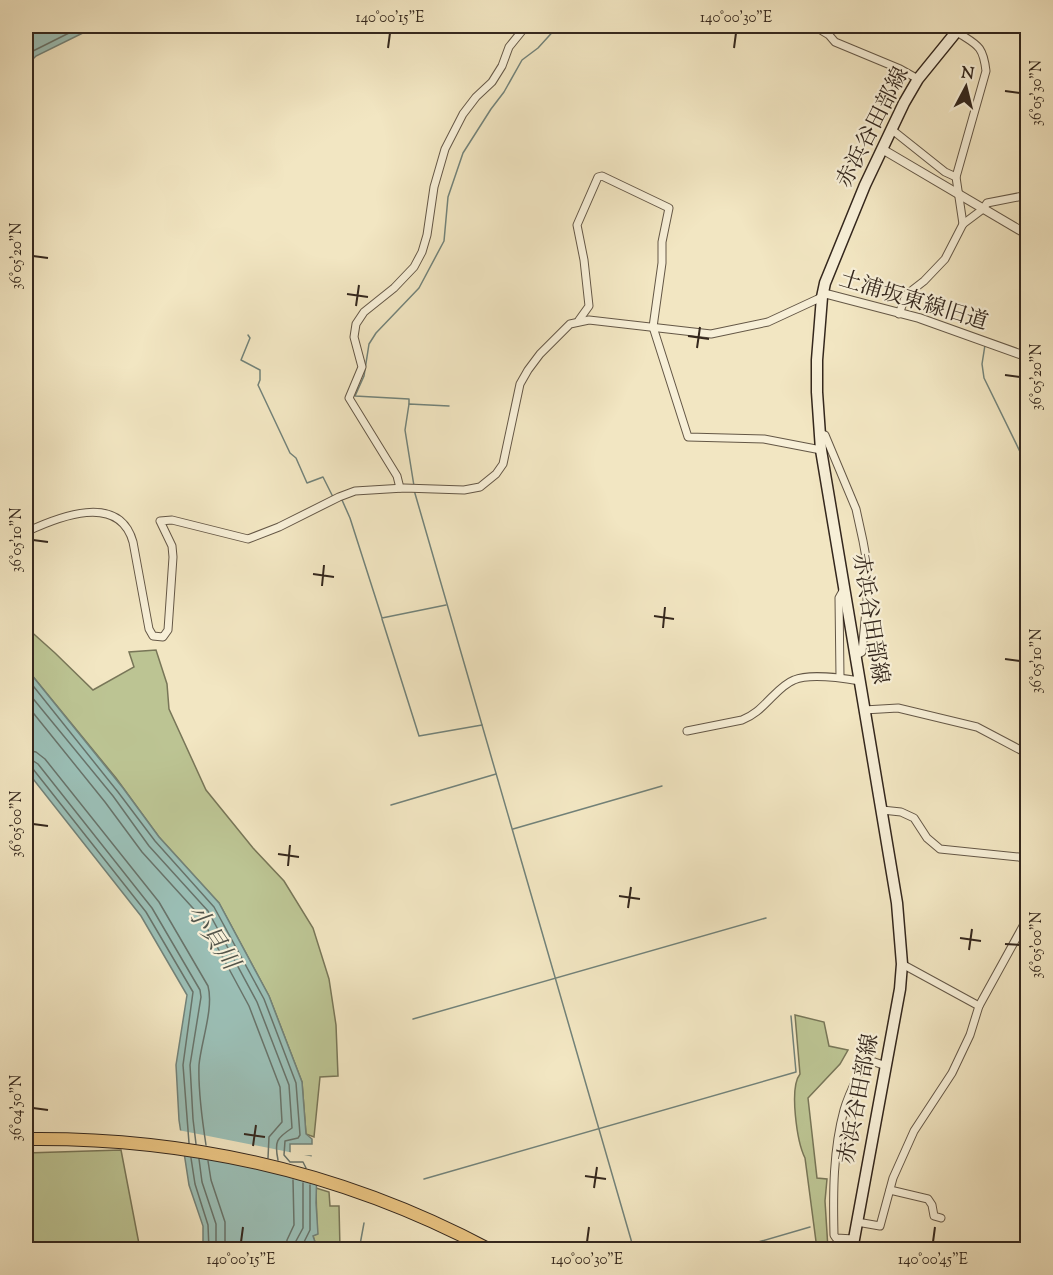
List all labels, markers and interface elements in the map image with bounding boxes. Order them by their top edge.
text: 140°00'15"E [356,8,424,29]
text: 140°00'30"E [700,8,772,29]
north arrow [936,57,996,117]
text: 36°05'30"N [1027,60,1048,126]
street label: 赤浜谷田部線 [830,62,918,194]
text: N [960,62,975,87]
text: 36°05'20"N [7,223,28,289]
street label: 土浦坂東線旧道 [835,264,991,340]
text: 36°05'20"N [1027,344,1048,410]
text: 36°05'10"N [7,508,28,572]
street label: 赤浜谷田部線 [843,551,895,687]
text: 36°05'10"N [1027,629,1048,693]
text: 36°05'00"N [7,790,28,857]
water label: 小貝川 [178,899,248,980]
text: 36°05'00"N [1027,911,1048,978]
street label: 赤浜谷田部線 [832,1031,888,1167]
text: 36°04'50"N [7,1075,28,1141]
text: 140°00'15"E [207,1250,275,1271]
text: 140°00'30"E [551,1250,623,1271]
text: 140°00'45"E [898,1250,968,1271]

